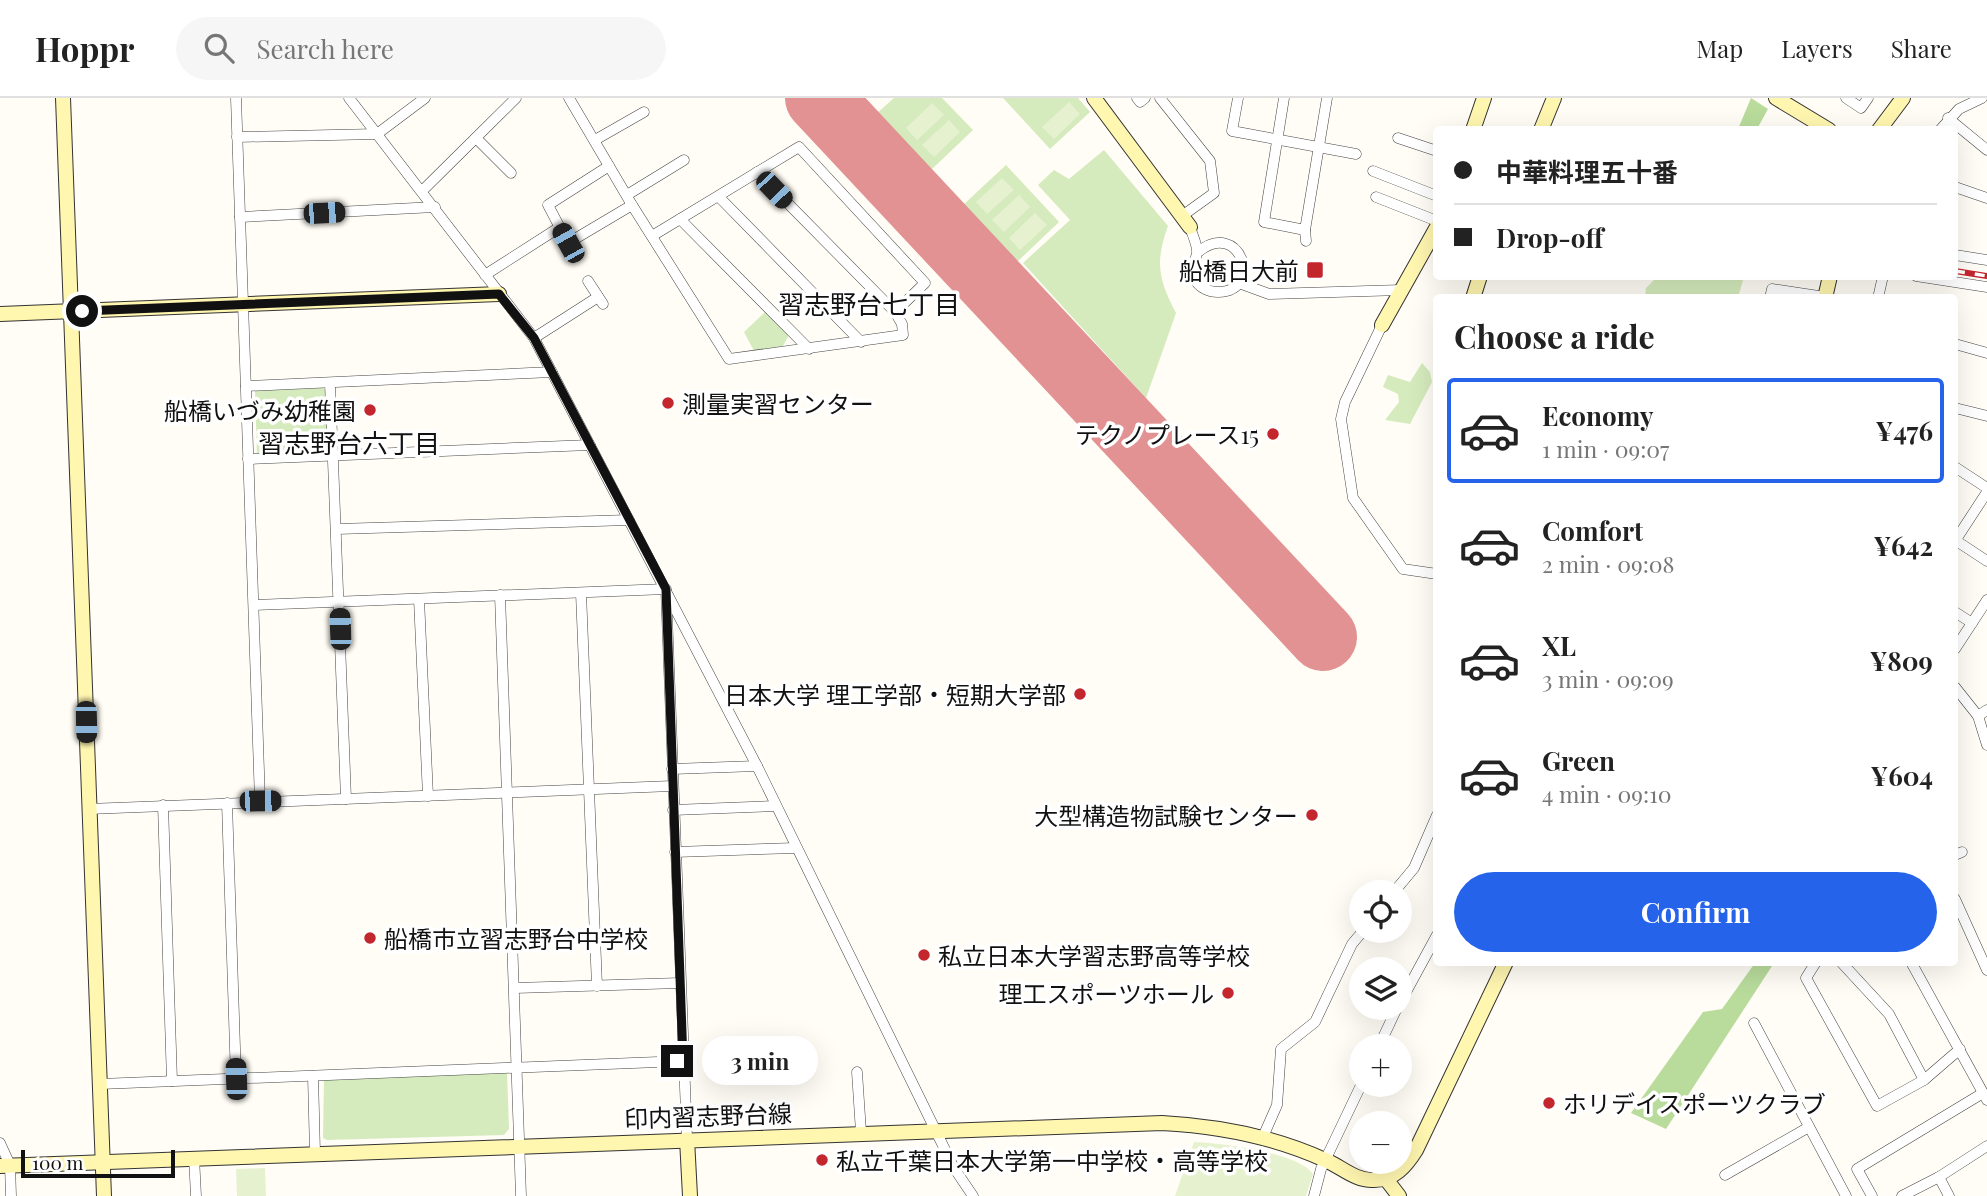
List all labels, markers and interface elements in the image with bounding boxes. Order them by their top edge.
search box [176,17,666,80]
text: Hoppr [35,26,134,70]
icon: search [200,29,238,67]
text: Search here [256,31,394,66]
text: Map [1697,32,1743,64]
text: Layers [1781,32,1853,64]
text: Share [1891,32,1952,64]
text: 中華料理五十番 [1496,154,1678,189]
car [752,168,797,212]
car [303,201,346,225]
car [549,220,588,266]
text: Drop-off [1496,220,1603,255]
place label: 船橋日大前 [1179,254,1299,286]
marker: 船橋日大前 [1305,260,1325,280]
district label: 習志野台七丁目 [778,286,960,321]
route start [66,295,98,327]
text: Choose a ride [1454,314,1655,357]
place label: 測量実習センター [682,387,874,419]
place label: 船橋いづみ幼稚園 [164,394,356,426]
marker: 測量実習センター [660,395,676,411]
text: Economy [1542,398,1653,433]
icon: car [1458,399,1521,462]
marker: 船橋いづみ幼稚園 [362,402,378,418]
text: ¥476 [1876,413,1933,448]
place label: テクノプレース15 [1075,418,1259,450]
district label: 習志野台六丁目 [258,425,440,460]
marker: テクノプレース15 [1265,426,1281,442]
text: 1 min · 09:07 [1542,433,1669,464]
text: Comfort [1542,513,1643,548]
icon: car [1458,514,1521,577]
text: ¥642 [1873,528,1933,563]
text: 2 min · 09:08 [1542,548,1675,579]
car [329,608,352,650]
text: XL [1542,628,1576,663]
icon: car [1458,629,1521,692]
text: ¥809 [1870,643,1933,678]
text: 3 min · 09:09 [1542,663,1674,694]
place label: 日本大学 理工学部・短期大学部 [724,678,1066,710]
marker: 日本大学 理工学部・短期大学部 [1072,686,1088,702]
car [76,701,97,743]
text: Green [1542,743,1615,778]
icon: car [1458,744,1521,807]
text: ¥604 [1871,758,1933,793]
text: 4 min · 09:10 [1542,778,1671,809]
car [239,790,282,812]
place label: 大型構造物試験センター [1034,799,1298,831]
marker: 大型構造物試験センター [1304,807,1320,823]
button: Confirm [1454,872,1937,952]
map controls [1349,880,1412,1174]
button: locate [1349,880,1412,943]
place label: 船橋市立習志野台中学校 [384,922,648,954]
marker: 船橋市立習志野台中学校 [362,930,378,946]
place label: 私立日本大学習志野高等学校 [938,939,1250,971]
marker: 私立日本大学習志野高等学校 [916,947,932,963]
button: layers [1349,957,1412,1020]
place label: 理工スポーツホール [998,977,1214,1009]
marker: 理工スポーツホール [1220,985,1236,1001]
button: + [1349,1034,1412,1097]
callout: 3 min [702,1037,817,1086]
route end [661,1045,693,1077]
text: 3 min [731,1045,789,1076]
car [225,1058,248,1100]
place label: ホリデイスポーツクラブ [1563,1087,1826,1119]
marker: ホリデイスポーツクラブ [1541,1095,1557,1111]
street label: 印内習志野台線 [623,1096,793,1134]
button: − [1349,1111,1412,1174]
place label: 私立千葉日本大学第一中学校・高等学校 [836,1144,1268,1176]
scale bar [21,1147,175,1179]
text: 100 m [32,1149,83,1175]
marker: 私立千葉日本大学第一中学校・高等学校 [814,1152,830,1168]

